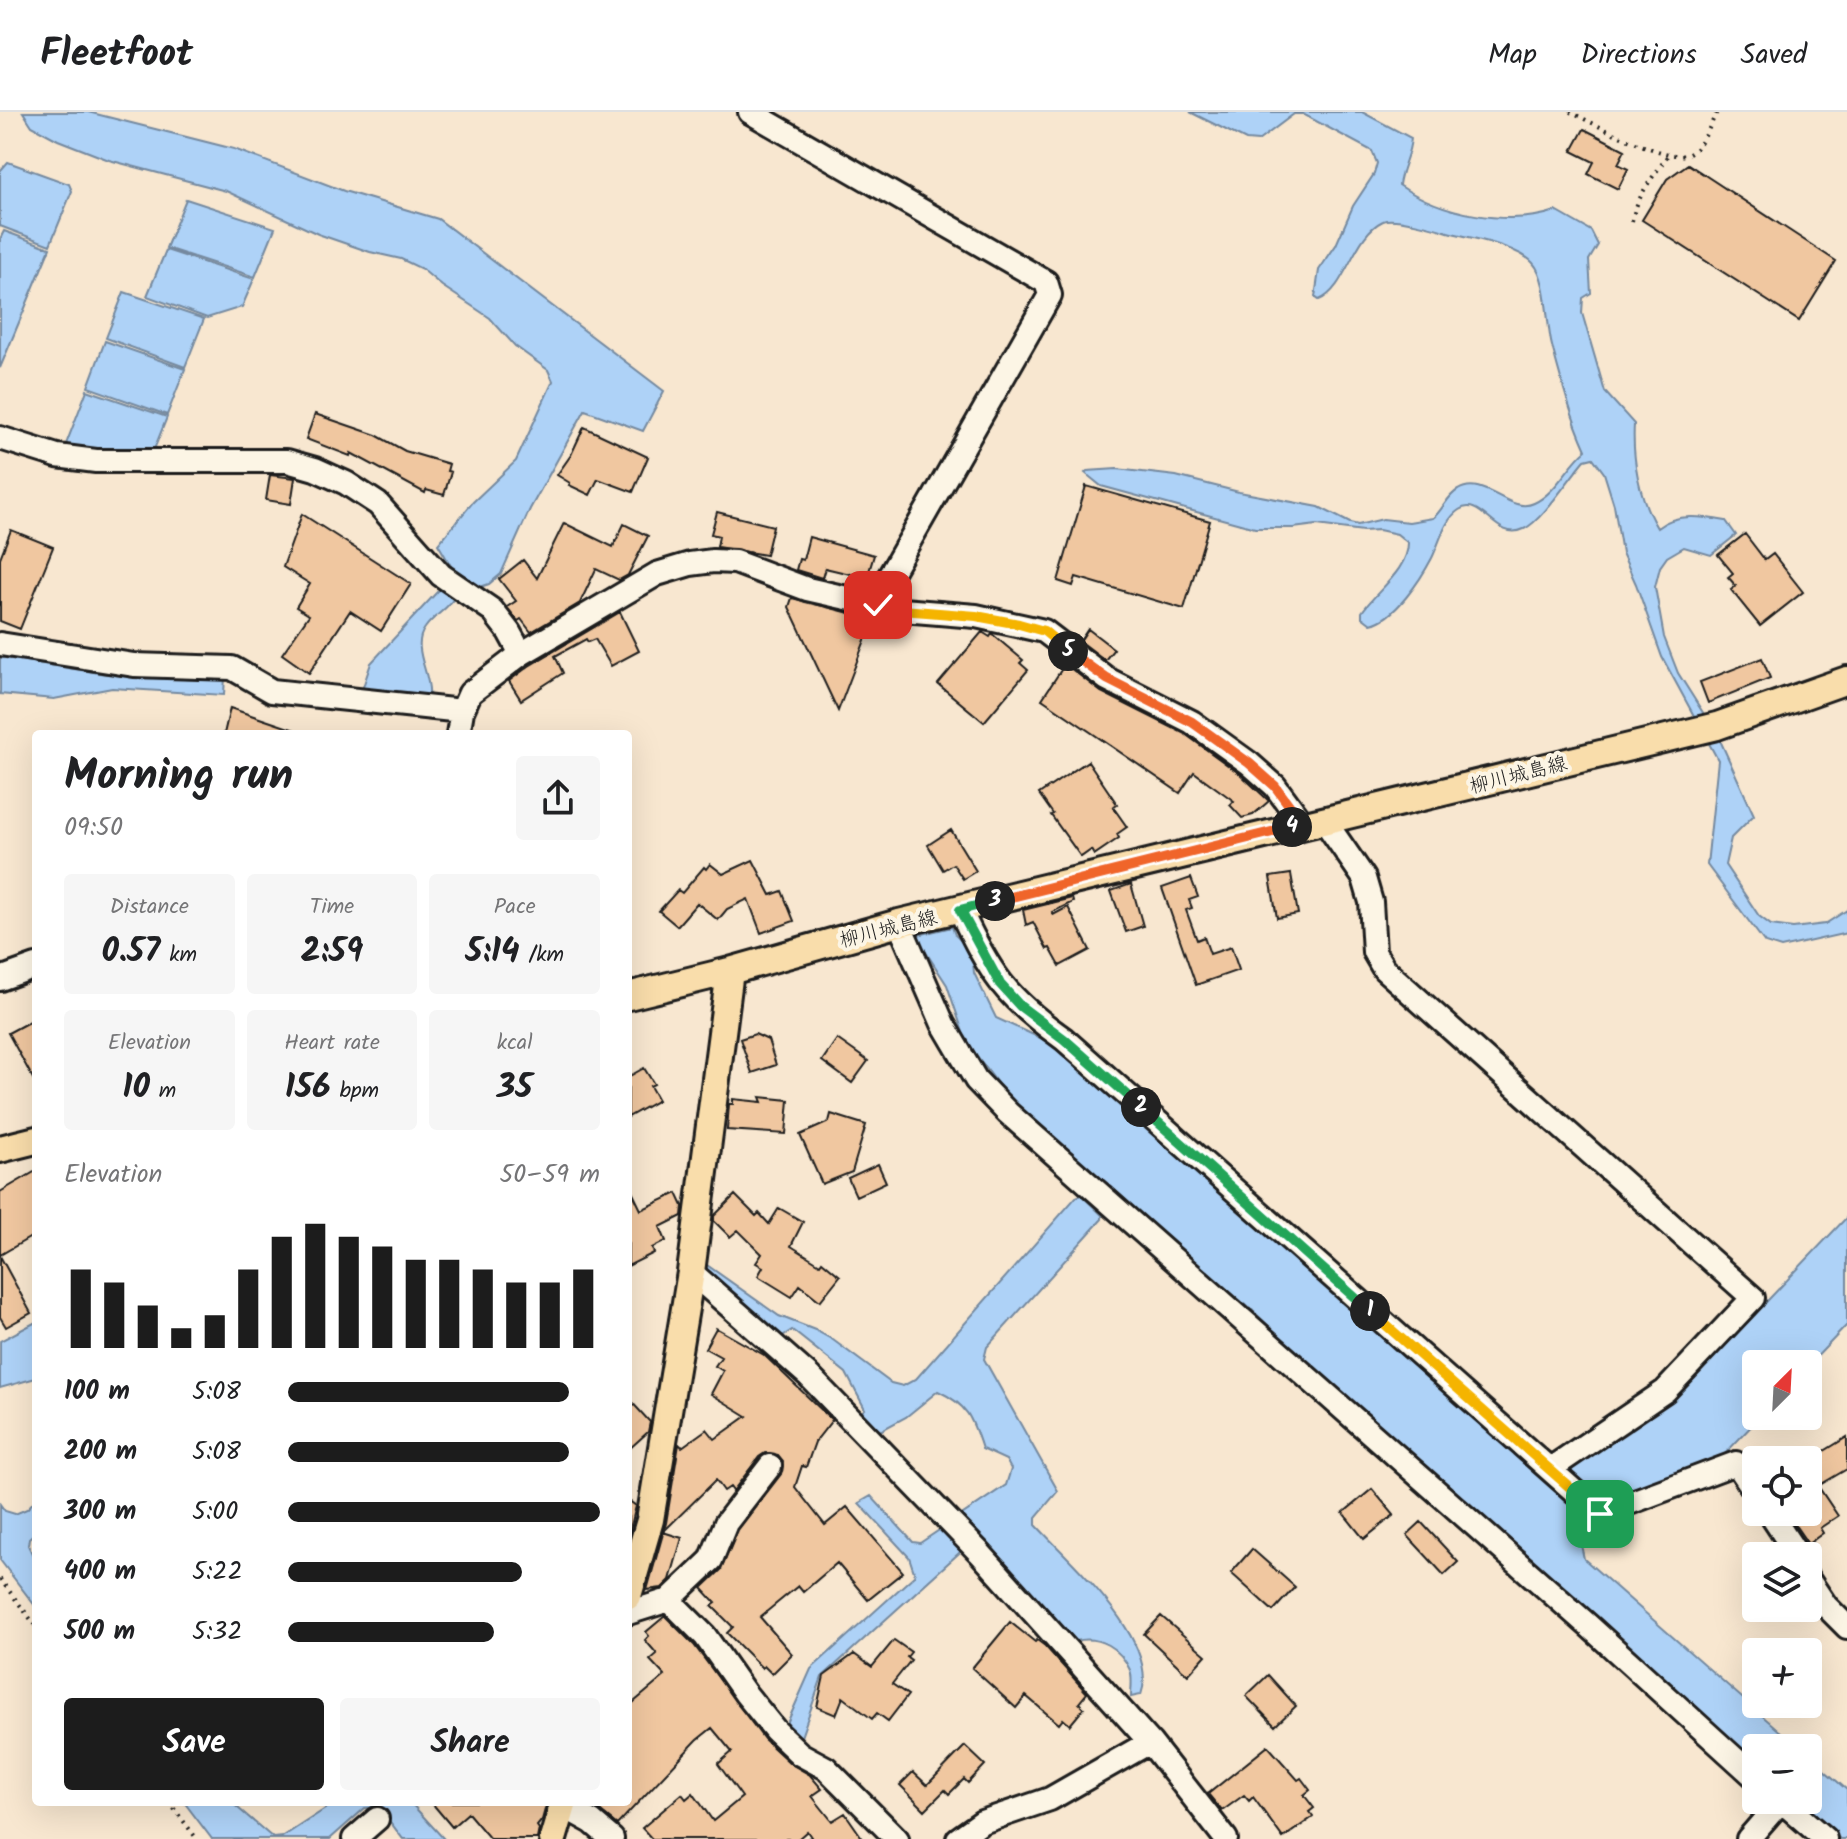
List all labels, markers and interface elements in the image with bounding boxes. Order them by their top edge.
text: Fleetfoot [40,25,193,85]
text: Map [1488,33,1537,78]
text: Directions [1581,33,1697,78]
text: Saved [1741,33,1807,78]
pin [844,571,912,639]
icon: check [856,583,900,627]
pin: 5 [1048,631,1088,671]
text: 5 [1062,633,1074,668]
text: Morning run [64,742,293,812]
street label: 柳川城島線 [1466,748,1571,804]
button: share [516,756,600,840]
text: 09:50 [64,807,123,849]
pin: 4 [1272,807,1312,847]
text: 4 [1286,809,1298,844]
pin: 3 [975,881,1015,921]
text: 3 [989,883,1001,918]
text: Distance [110,890,189,925]
text: Time [310,890,354,925]
text: Pace [494,890,536,925]
street label: 柳川城島線 [836,902,941,958]
text: 0.57 [102,925,160,979]
text: 2:59 [301,925,363,979]
text: 5:14 [465,925,520,979]
text: km [160,938,197,973]
text: /km [520,938,564,973]
text: Elevation [108,1026,191,1061]
text: Heart rate [284,1026,380,1061]
text: kcal [497,1026,533,1061]
text: 10 [122,1061,150,1115]
text: 156 [285,1061,331,1115]
text: 35 [497,1061,533,1115]
text: m [150,1074,176,1109]
text: bpm [331,1074,379,1109]
pin: 2 [1121,1087,1161,1127]
text: 2 [1135,1089,1147,1124]
text: Elevation [64,1154,162,1196]
text: 50–59 m [499,1154,600,1196]
pin: 1 [1350,1291,1390,1331]
text: 1 [1367,1293,1373,1328]
north arrow [1742,1350,1822,1430]
map controls [1742,1350,1822,1814]
text: 100 m [64,1371,130,1413]
text: 5:08 [192,1371,241,1413]
text: 200 m [64,1431,137,1473]
text: 5:08 [192,1431,241,1473]
button: locate [1742,1446,1822,1526]
pin [1566,1480,1634,1548]
text: 300 m [64,1491,136,1533]
text: 5:00 [192,1491,238,1533]
icon: arrive [1578,1492,1622,1536]
button: layers [1742,1542,1822,1622]
text: 400 m [64,1551,136,1593]
text: 5:22 [192,1551,243,1593]
text: 500 m [64,1611,135,1653]
text: 5:32 [192,1611,242,1653]
button: + [1742,1638,1822,1718]
button: Save [64,1698,324,1790]
button: Share [340,1698,600,1790]
button: − [1742,1734,1822,1814]

